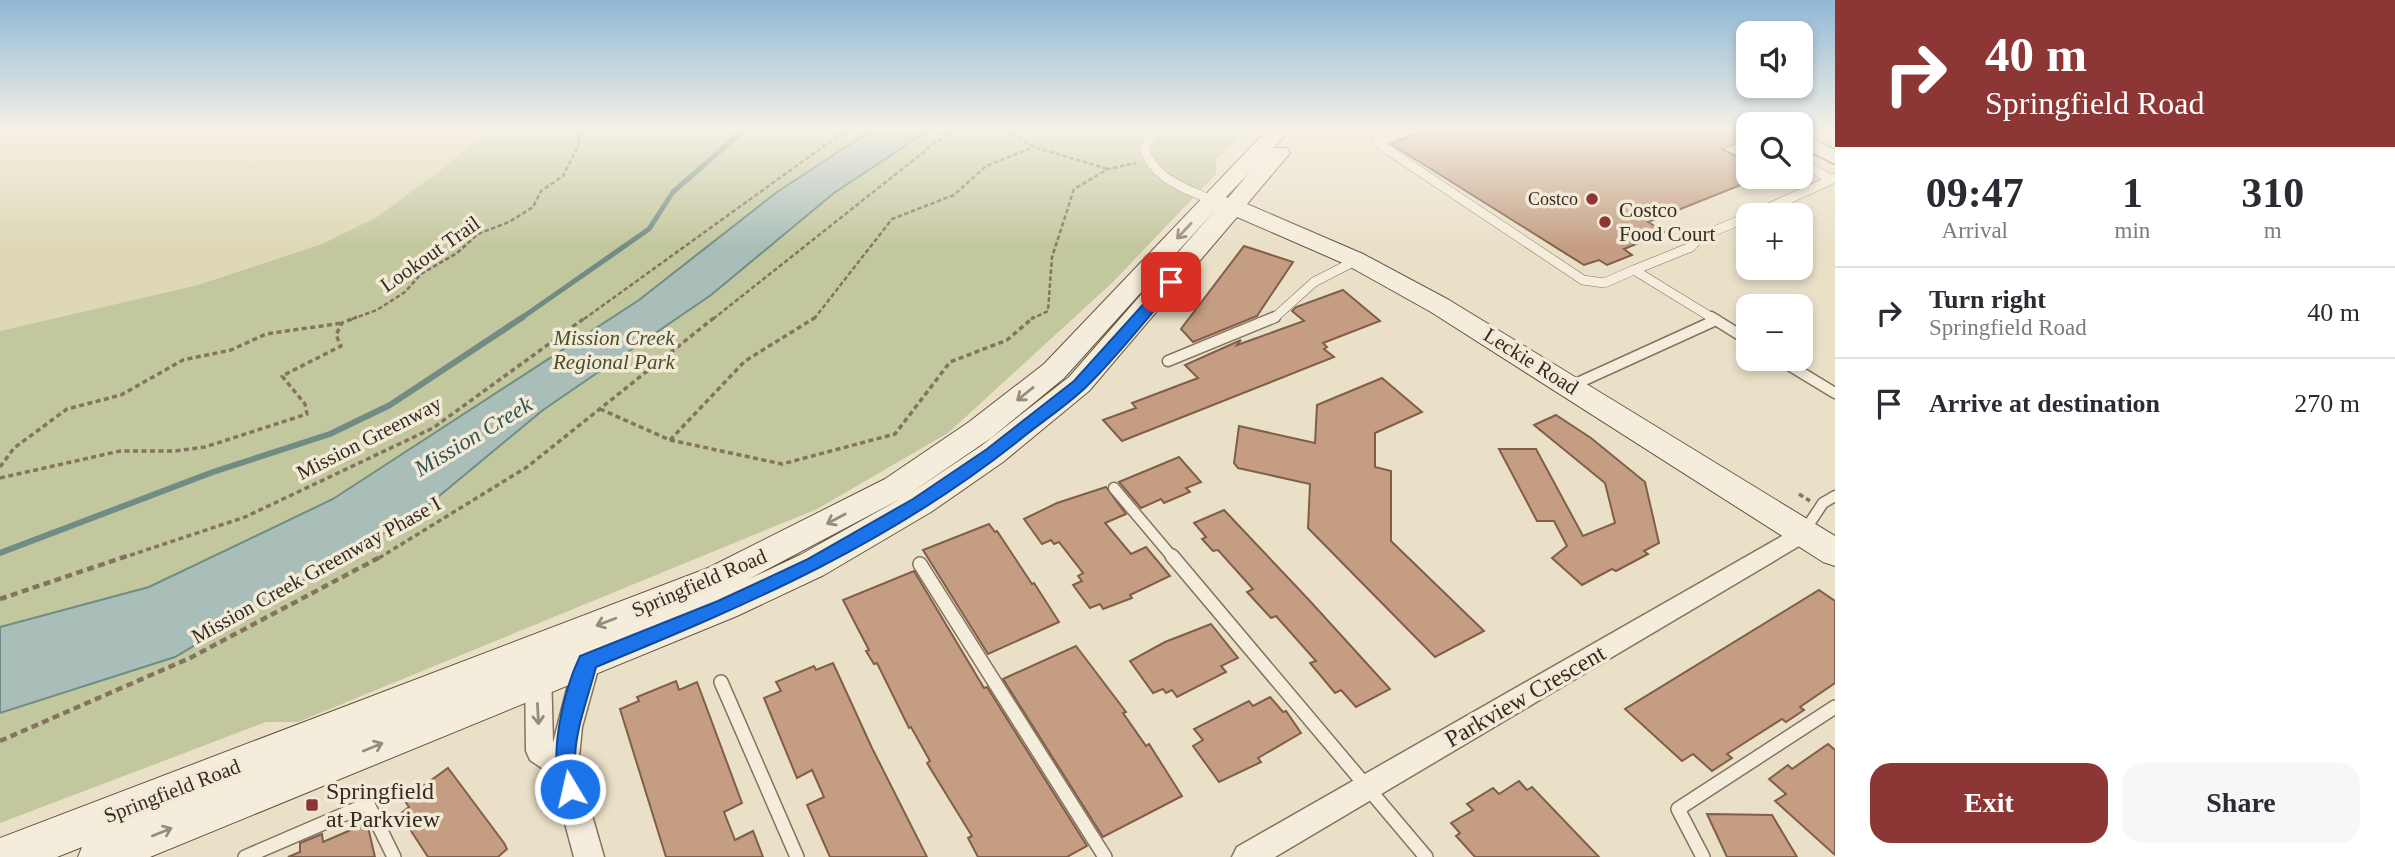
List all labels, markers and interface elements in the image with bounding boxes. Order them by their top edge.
map controls [1736,21,1813,371]
button: sound [1736,21,1813,98]
text: 40 m [1985,27,2087,82]
icon: right [1870,28,1961,119]
text: Springfield Road [1985,85,2205,121]
button: search [1736,112,1813,189]
text: 09:47 [1926,170,2024,216]
text: 1 [2122,170,2143,216]
text: 310 [2241,170,2304,216]
place label: Costco [1528,189,1578,209]
marker: Costco [1584,191,1600,207]
place label: Costco Food Court [1619,198,1715,246]
button: + [1736,203,1813,280]
street label: Lookout Trail [376,211,485,297]
marker: Costco Food Court [1597,214,1613,230]
text: Arrival [1942,218,2008,243]
text: min [2115,218,2150,243]
text: m [2264,218,2282,243]
one-way arrow [1175,222,1192,239]
pin [1141,252,1201,312]
icon: arrive [1152,263,1190,301]
text: Turn right [1929,285,2046,314]
button: − [1736,294,1813,371]
icon: right [1870,294,1908,332]
text: 40 m [2307,298,2360,327]
text: Springfield Road [1929,315,2087,340]
street label: Leckie Road [1479,323,1583,400]
park label: Mission Creek Regional Park [552,326,676,374]
icon: arrive [1870,385,1908,423]
one-way arrow [1017,386,1035,402]
text: Arrive at destination [1929,389,2160,418]
text: 270 m [2294,389,2360,418]
street label: Mission Greenway [293,391,446,485]
water label: Mission Creek [409,391,537,482]
street label: Mission Creek Greenway Phase I [187,491,445,649]
one-way arrow [826,513,847,526]
street label: Springfield Road [628,544,770,622]
one-way arrow [596,617,618,630]
street label: Parkview Crescent [1440,639,1610,752]
one-way arrow [532,702,545,725]
one-way arrow [362,740,384,753]
position arrow [533,752,607,826]
street label: Springfield Road [100,754,244,828]
button: Exit [1870,763,2108,843]
button: Share [2122,763,2360,843]
place label: Springfield at Parkview [326,778,441,832]
marker: Springfield at Parkview [304,797,320,813]
one-way arrow [151,824,173,837]

